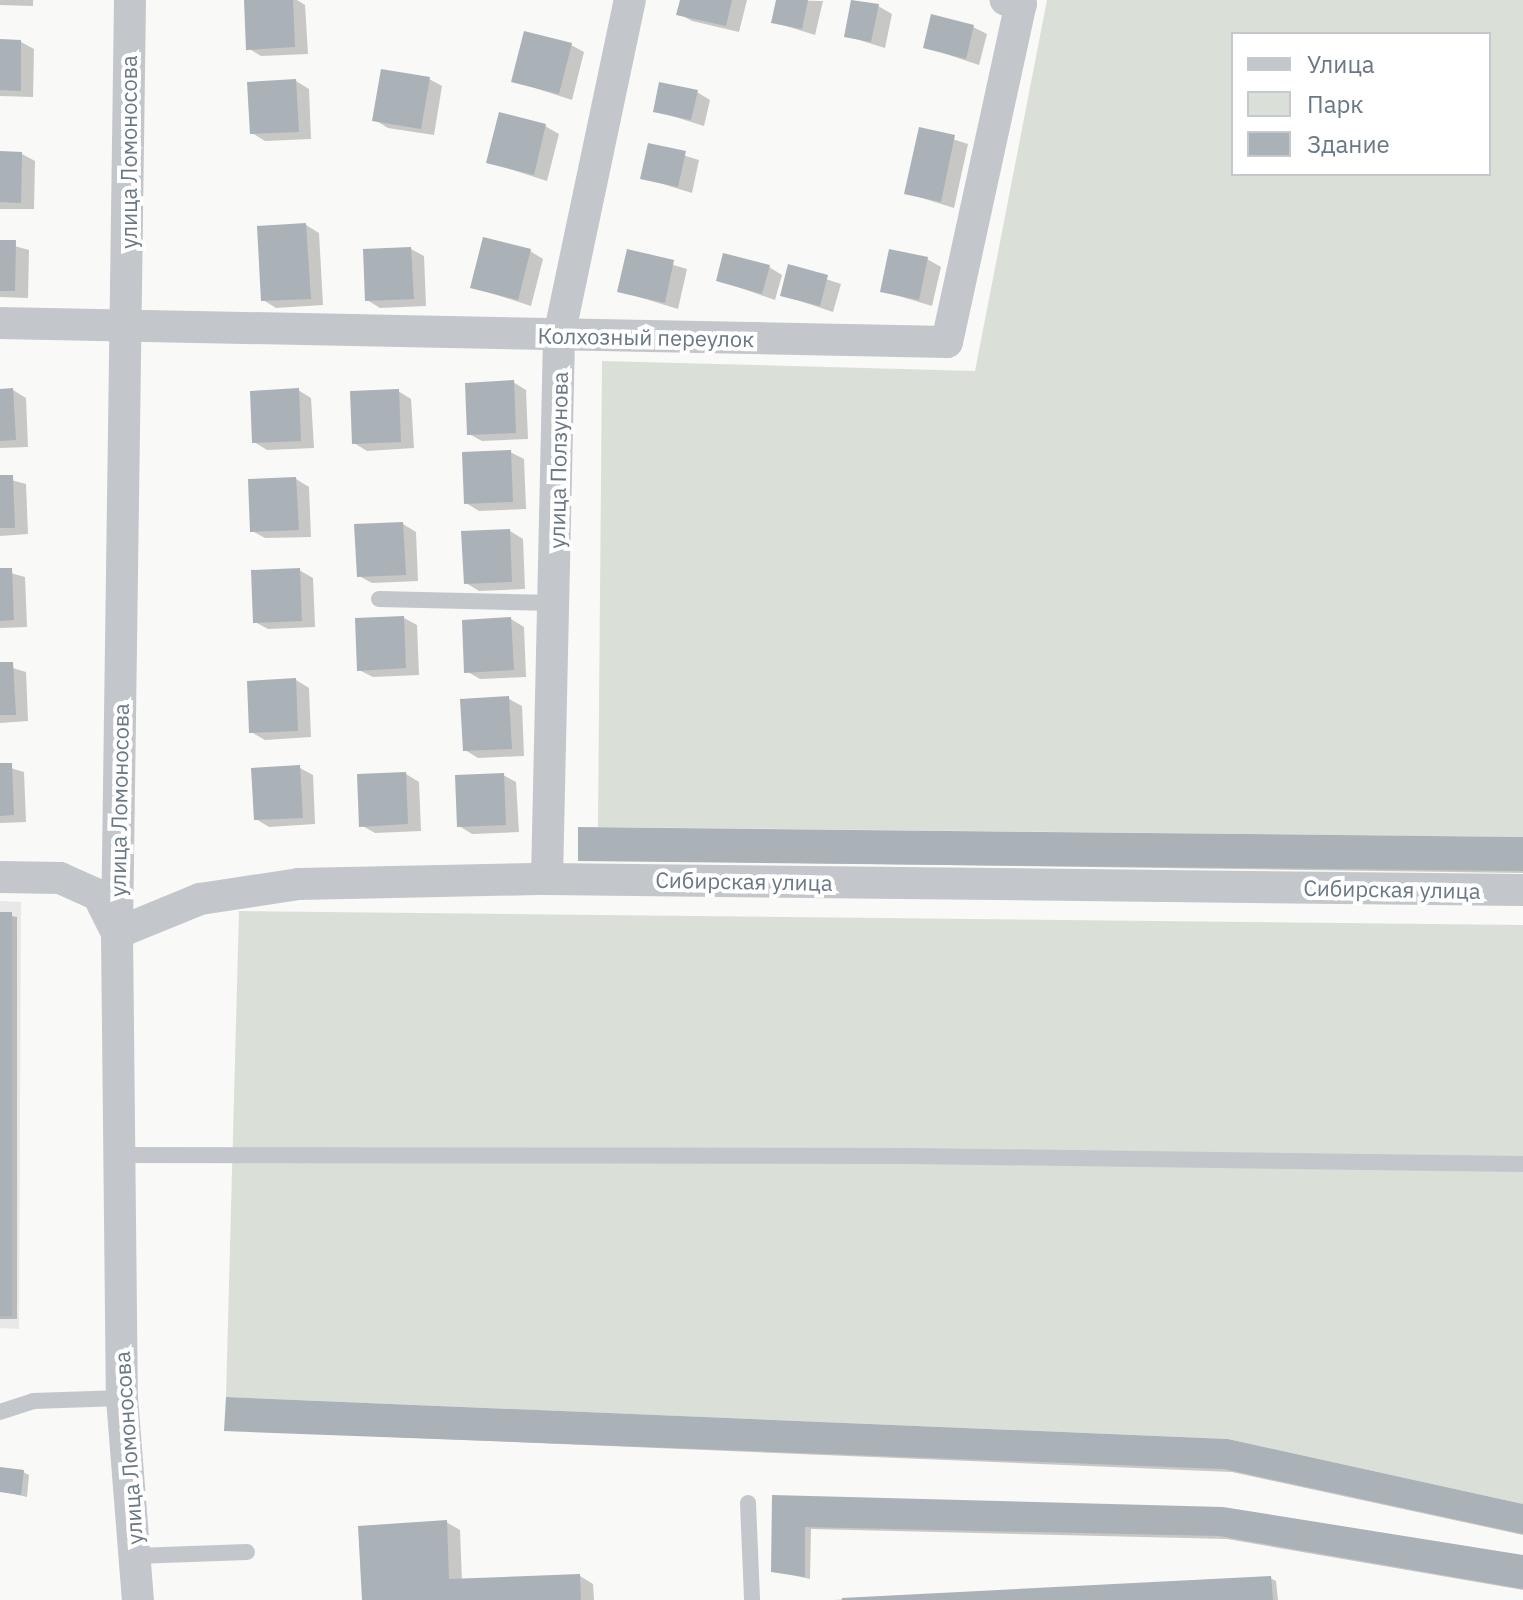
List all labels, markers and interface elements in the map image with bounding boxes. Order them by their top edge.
legend [1231,32,1491,176]
text: Улица [1307,48,1375,80]
street label: улица Ломоносова [116,55,142,249]
text: Парк [1307,88,1364,120]
text: Здание [1307,128,1390,160]
street label: Колхозный переулок [537,322,755,352]
street label: улица Ползунова [543,371,573,549]
street label: улица Ломоносова [104,703,134,897]
street label: Сибирская улица [655,866,833,896]
street label: Сибирская улица [1303,874,1481,904]
street label: улица Ломоносова [108,1351,148,1545]

